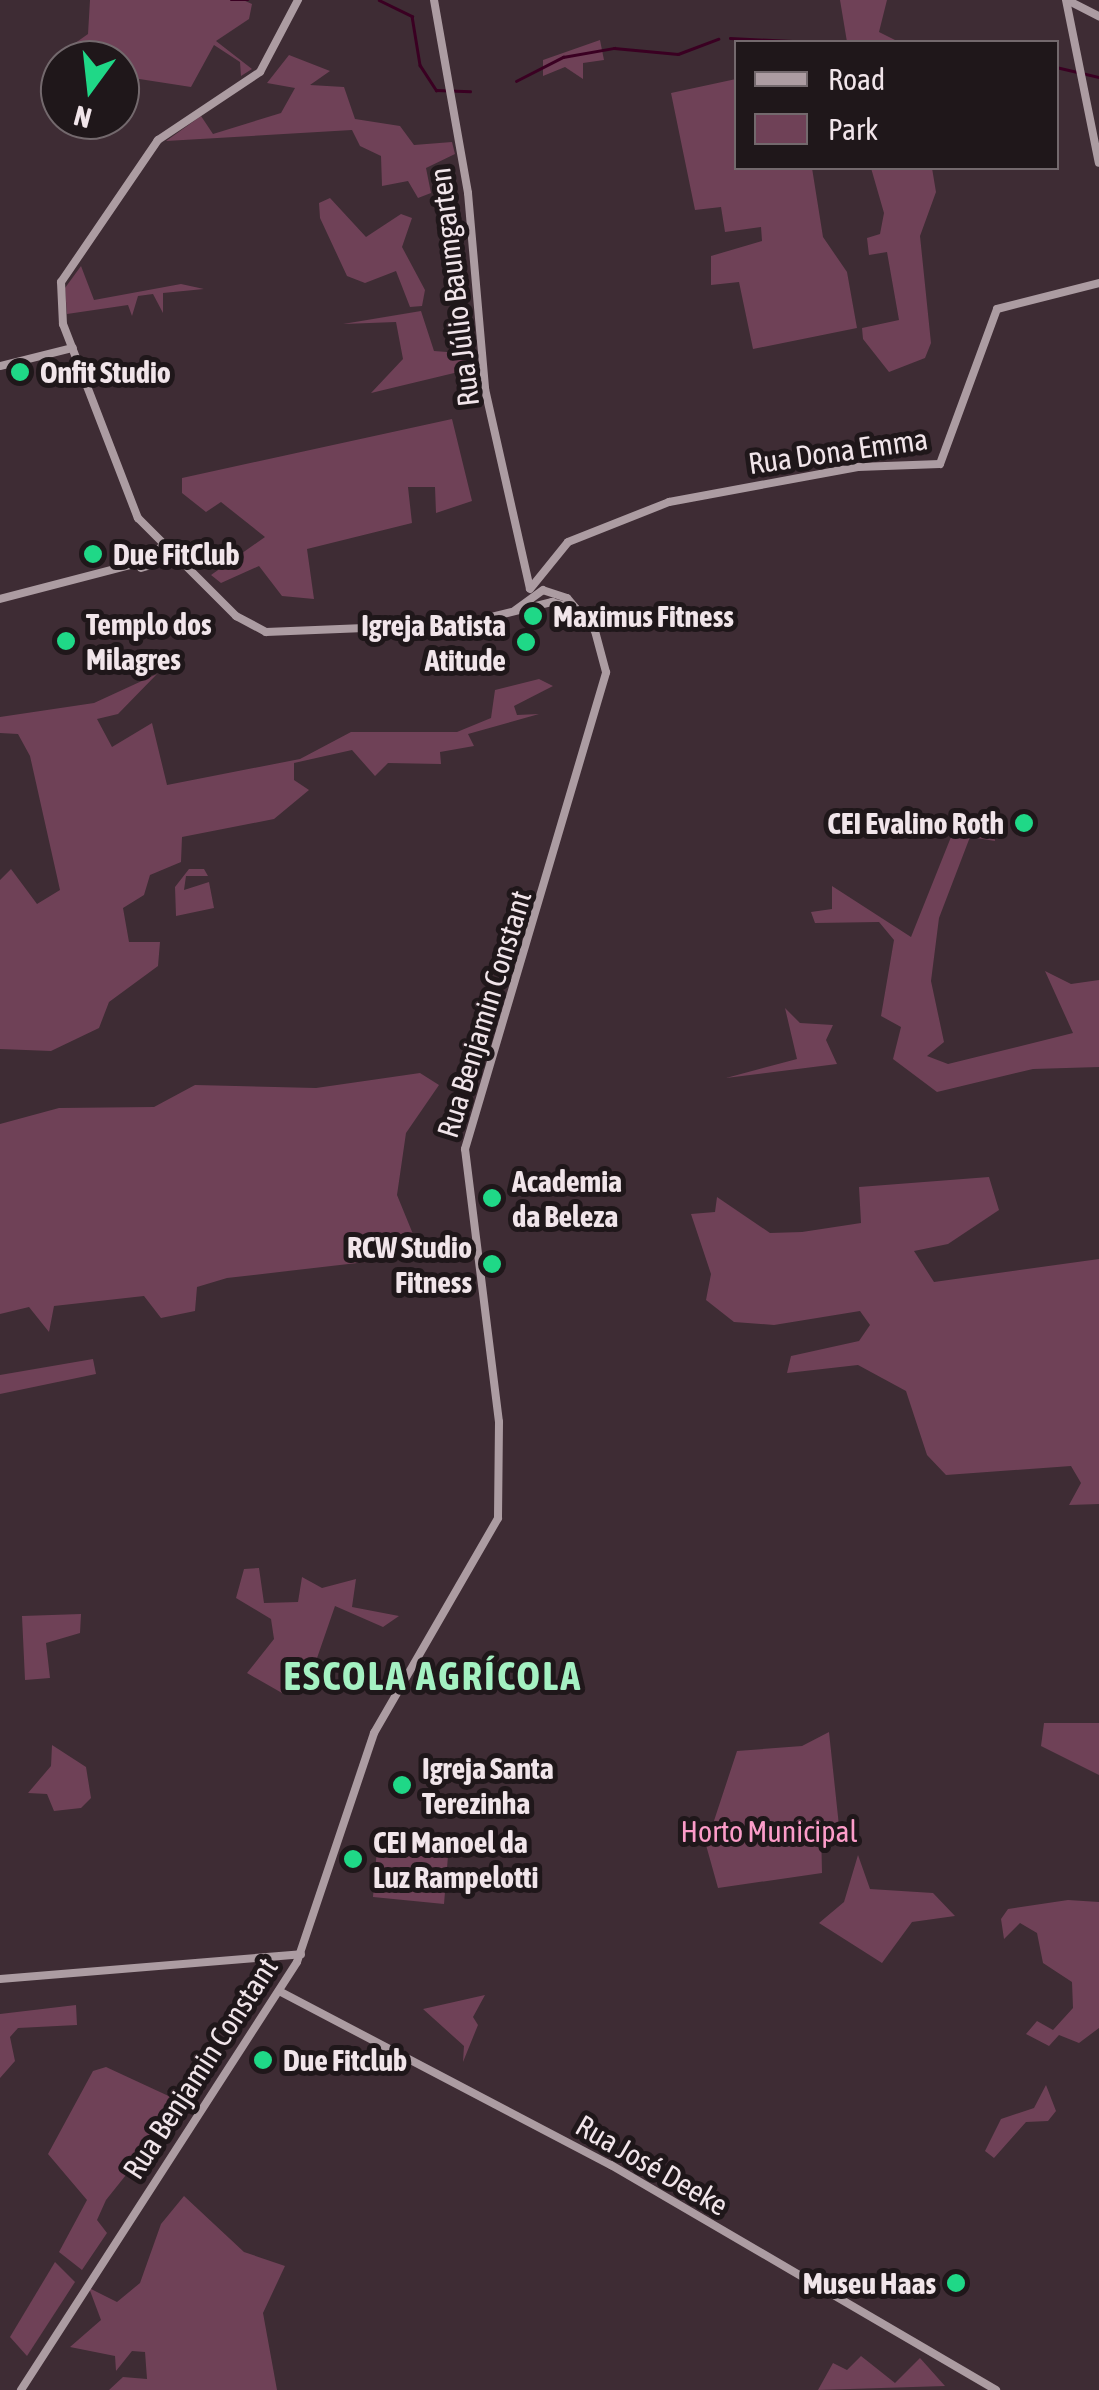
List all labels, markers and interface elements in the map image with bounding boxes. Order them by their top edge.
north arrow [40,40,140,140]
legend [734,40,1059,170]
text: Road [828,62,885,96]
text: N [71,99,95,135]
text: Park [828,112,878,146]
street label: Rua Júlio Baumgarten [421,166,487,408]
place label: Onfit Studio [40,354,171,390]
marker: Onfit Studio [9,361,31,383]
street label: Rua Dona Emma [746,421,930,481]
place label: Due FitClub [113,536,240,572]
marker: Due FitClub [82,543,104,565]
place label: Maximus Fitness [553,598,734,634]
marker: Maximus Fitness [522,605,544,627]
place label: Templo dos Milagres [86,606,212,676]
place label: Igreja Batista Atitude [361,607,506,678]
marker: Templo dos Milagres [55,630,77,652]
marker: Igreja Batista Atitude [515,631,537,653]
place label: CEI Evalino Roth [827,805,1004,841]
marker: CEI Evalino Roth [1013,812,1035,834]
street label: Rua Benjamin Constant [429,886,539,1142]
place label: Academia da Beleza [512,1163,622,1234]
marker: Academia da Beleza [481,1187,503,1209]
place label: RCW Studio Fitness [347,1229,472,1300]
marker: RCW Studio Fitness [481,1253,503,1275]
district label: ESCOLA AGRÍCOLA [283,1652,583,1700]
place label: Igreja Santa Terezinha [422,1750,554,1820]
marker: Igreja Santa Terezinha [391,1774,413,1796]
park label: Horto Municipal [681,1813,857,1849]
place label: CEI Manoel da Luz Rampelotti [373,1824,538,1894]
marker: CEI Manoel da Luz Rampelotti [342,1848,364,1870]
street label: Rua Benjamin Constant [115,1951,285,2185]
place label: Due Fitclub [283,2042,407,2078]
marker: Due Fitclub [252,2049,274,2071]
street label: Rua José Deeke [570,2107,734,2223]
place label: Museu Haas [803,2265,936,2301]
marker: Museu Haas [945,2272,967,2294]

